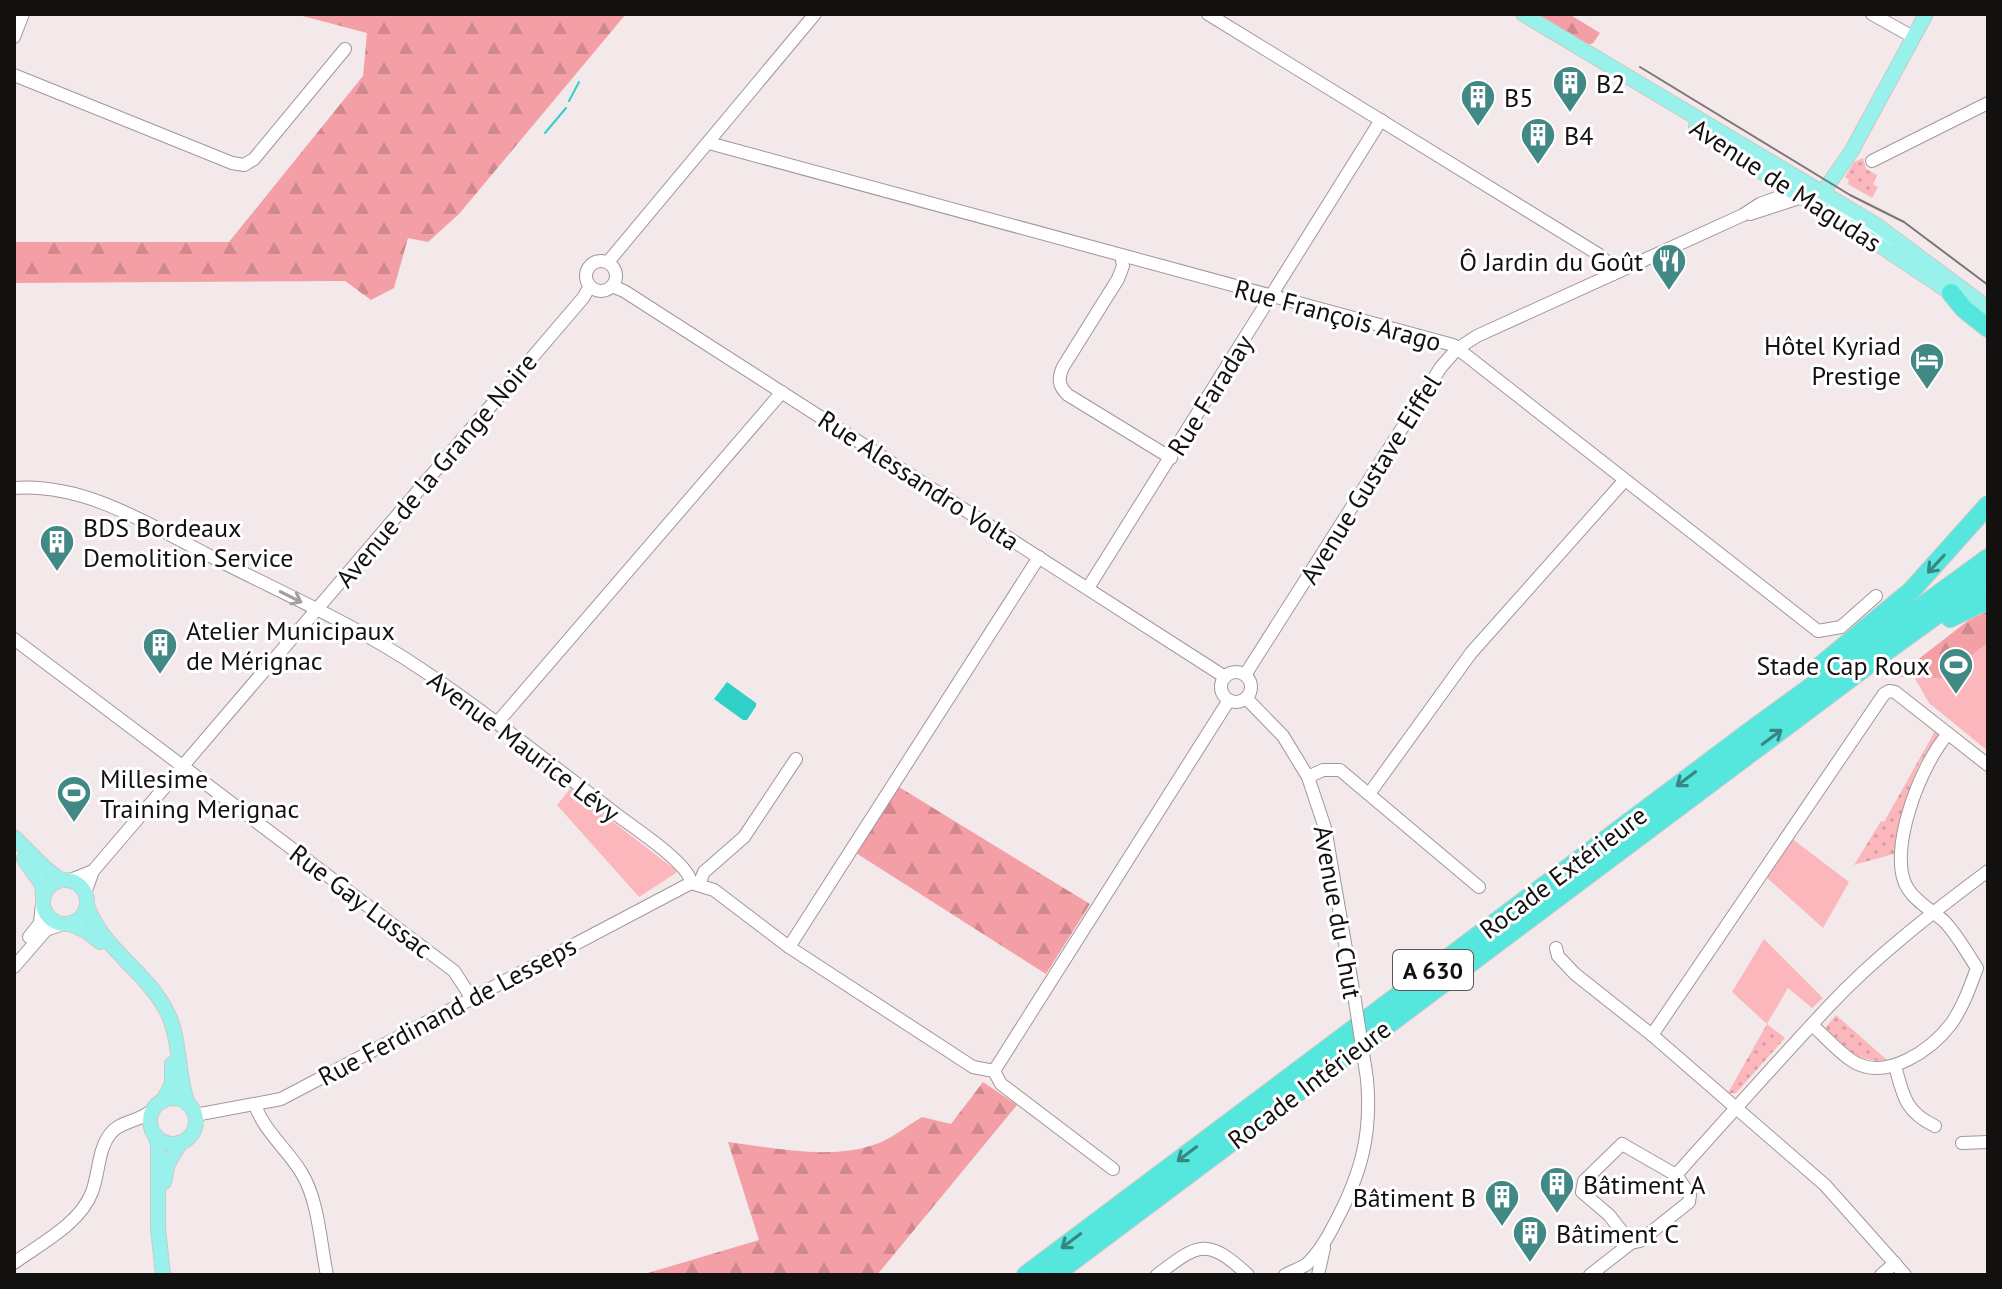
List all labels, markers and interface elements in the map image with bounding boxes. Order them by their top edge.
building icon: B2 [1551,64,1589,114]
place label: B2 [1596,67,1625,100]
building icon: B5 [1459,78,1497,128]
place label: B5 [1504,81,1533,114]
street label: Avenue de Magudas [1684,111,1888,259]
building icon: B4 [1519,116,1557,166]
place label: B4 [1564,119,1593,152]
restaurant icon: Ô Jardin du Goût [1650,242,1688,292]
place label: Ô Jardin du Goût [1459,245,1643,278]
street label: Rue François Arago [1231,272,1445,358]
street label: Rue Faraday [1160,328,1260,462]
place label: Hôtel Kyriad Prestige [1764,329,1901,392]
hotel icon: Hôtel Kyriad Prestige [1908,341,1946,391]
street label: Avenue de la Grange Noire [328,346,544,594]
street label: Avenue Gustave Eiffel [1292,368,1448,590]
street label: Rue Alessandro Volta [812,403,1026,557]
place label: BDS Bordeaux Demolition Service [83,511,293,574]
building icon: BDS Bordeaux Demolition Service [38,523,76,573]
one-way arrow [1927,554,1946,574]
one-way arrow [279,590,303,606]
place label: Atelier Municipaux de Mérignac [186,614,395,677]
building icon: Atelier Municipaux de Mérignac [141,626,179,676]
sports icon: Stade Cap Roux [1937,646,1975,696]
place label: Stade Cap Roux [1756,649,1930,682]
street label: Avenue Maurice Lévy [421,663,627,829]
one-way arrow [1761,729,1782,746]
place label: Millesime Training Merignac [100,762,299,825]
one-way arrow [1676,771,1698,788]
sports icon: Millesime Training Merignac [55,774,93,824]
street label: Rocade Extérieure [1473,798,1653,946]
street label: Avenue du Chut [1307,823,1369,1001]
street label: Rue Gay Lussac [283,837,439,965]
street label: Rue Ferdinand de Lesseps [312,929,582,1093]
road number: A 630 [1393,950,1473,990]
street label: Rocade Intérieure [1221,1012,1397,1156]
one-way arrow [1177,1145,1199,1162]
building icon: Bâtiment A [1538,1165,1576,1215]
place label: Bâtiment A [1583,1168,1706,1201]
building icon: Bâtiment B [1483,1178,1521,1228]
place label: Bâtiment B [1353,1181,1476,1214]
building icon: Bâtiment C [1511,1214,1549,1264]
place label: Bâtiment C [1556,1217,1679,1250]
one-way arrow [1061,1232,1082,1249]

